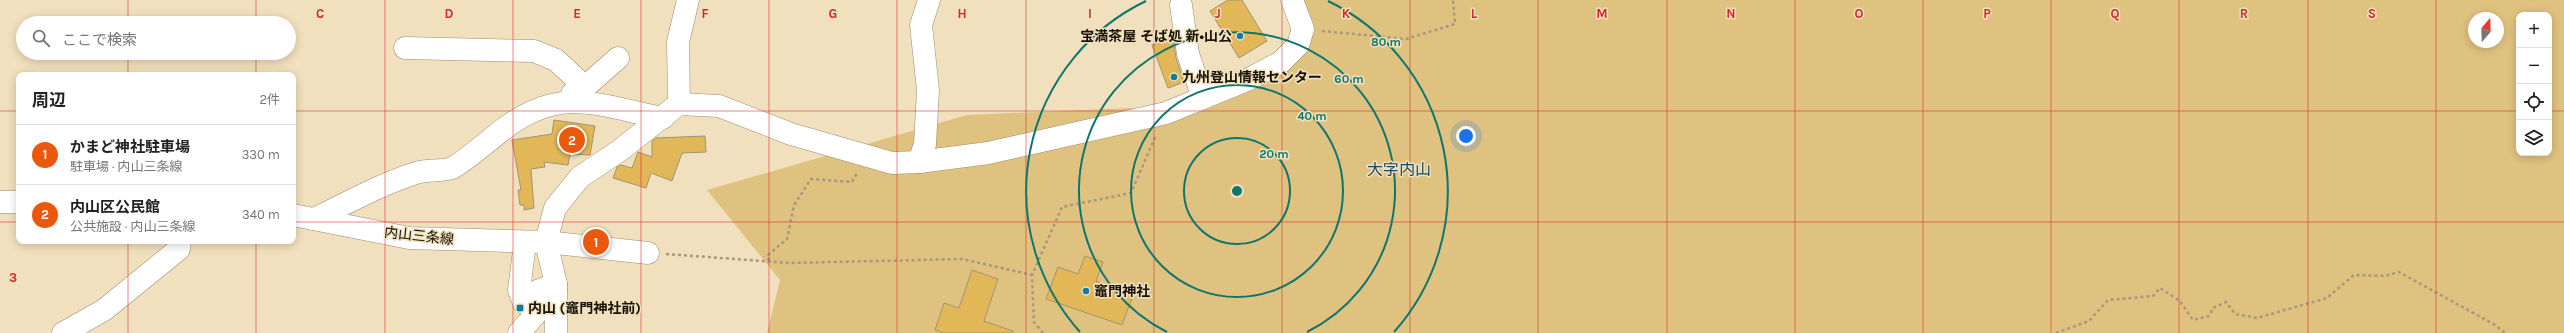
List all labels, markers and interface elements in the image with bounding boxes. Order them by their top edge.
text: C [316,6,324,21]
text: D [445,6,454,21]
text: E [573,6,581,21]
text: F [701,6,709,21]
text: G [829,6,837,21]
text: H [957,6,967,21]
text: I [1088,6,1092,21]
text: J [1215,6,1221,21]
text: K [1342,6,1351,21]
text: L [1471,6,1478,21]
text: M [1596,6,1608,21]
text: N [1726,6,1736,21]
text: O [1855,6,1864,21]
text: P [1983,6,1991,21]
text: Q [2111,6,2120,21]
text: R [2240,6,2248,21]
text: S [2368,6,2376,21]
north arrow [2468,12,2504,48]
map controls [2516,12,2552,156]
button: + [2516,12,2552,48]
search box [16,16,296,60]
icon: search [30,27,52,49]
place label: 宝満茶屋 そば処 新•山公 [1080,28,1232,45]
text: ここで検索 [62,31,137,49]
marker: 宝満茶屋 そば処 新•山公 [1235,31,1245,41]
text: 80 m [1371,35,1401,49]
button: − [2516,48,2552,84]
place label: 九州登山情報センター [1182,69,1322,86]
marker: 九州登山情報センター [1169,72,1179,82]
text: 60 m [1334,72,1364,86]
button: locate [2516,84,2552,120]
text: 周辺 [32,90,66,110]
text: 2件 [259,92,280,107]
text: 40 m [1297,109,1327,123]
button: layers [2516,120,2552,156]
pin: 2 [559,125,585,155]
your location [1456,126,1476,146]
text: かまど神社駐車場 [70,138,190,156]
text: 1 [43,147,47,162]
text: 330 m [242,147,280,162]
text: 20 m [1259,147,1289,161]
text: 駐車場 · 内山三条線 [70,159,183,174]
district label: 大字内山 [1367,160,1431,179]
centre of rings [1230,184,1244,198]
text: 内山区公民館 [70,198,160,216]
text: 2 [41,207,49,222]
text: 340 m [242,207,280,222]
text: 公共施設 · 内山三条線 [70,219,196,234]
street label: 内山三条線 [383,224,455,248]
pin: 1 [583,227,609,257]
text: 3 [9,270,17,285]
place label: 竈門神社 [1094,283,1150,300]
marker: 竈門神社 [1081,286,1091,296]
place label: 内山 (竈門神社前) [528,300,641,317]
marker: 内山 (竈門神社前) [515,303,525,313]

